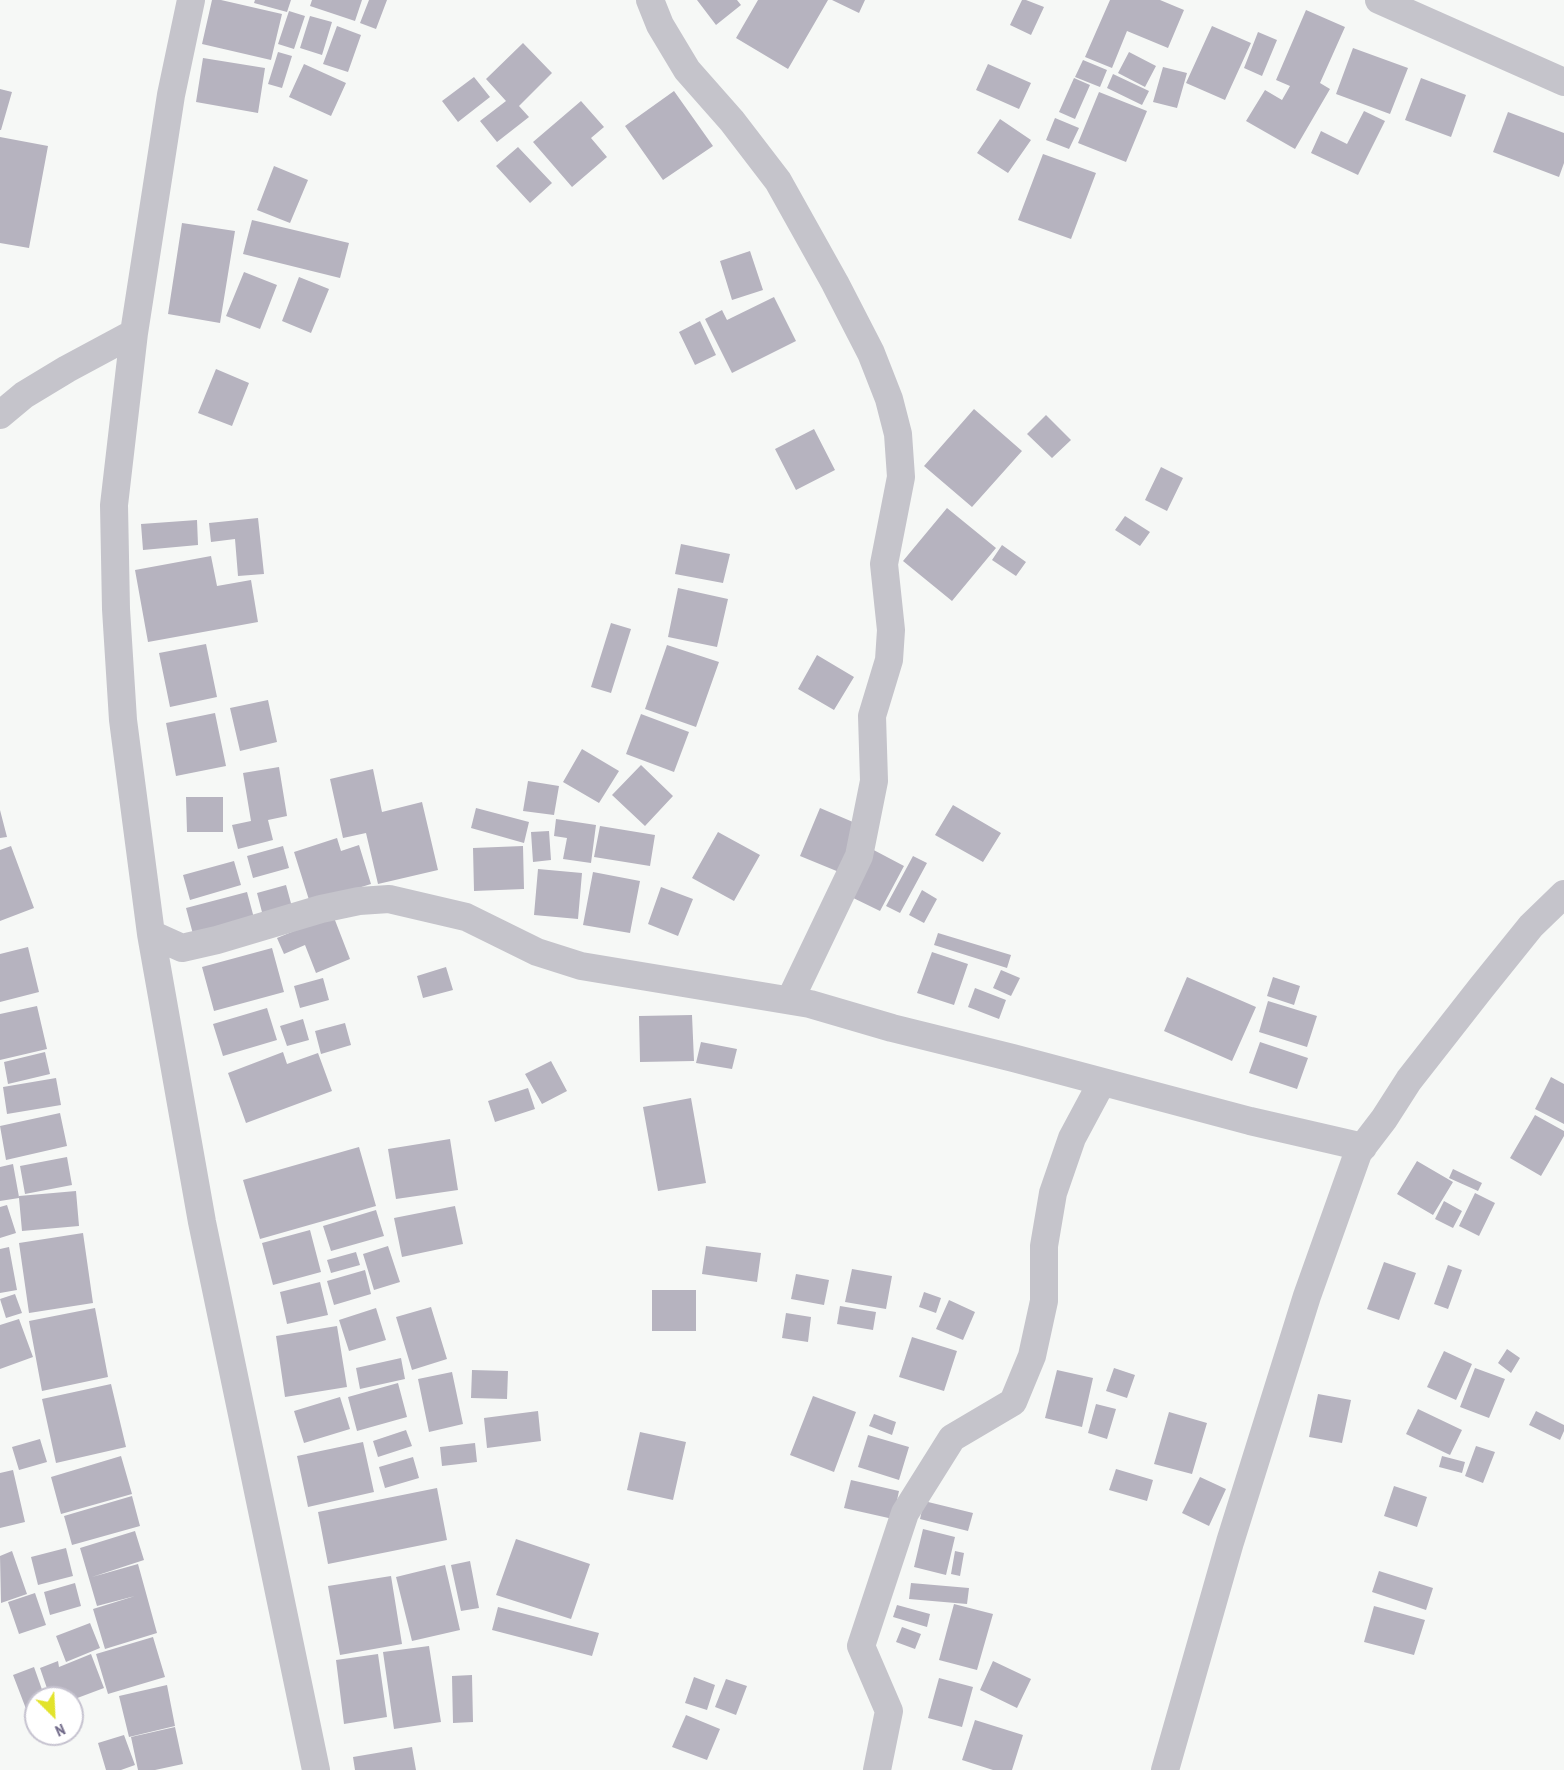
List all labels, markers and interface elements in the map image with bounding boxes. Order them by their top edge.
north arrow [24,1686,84,1746]
text: N [53,1720,69,1742]

